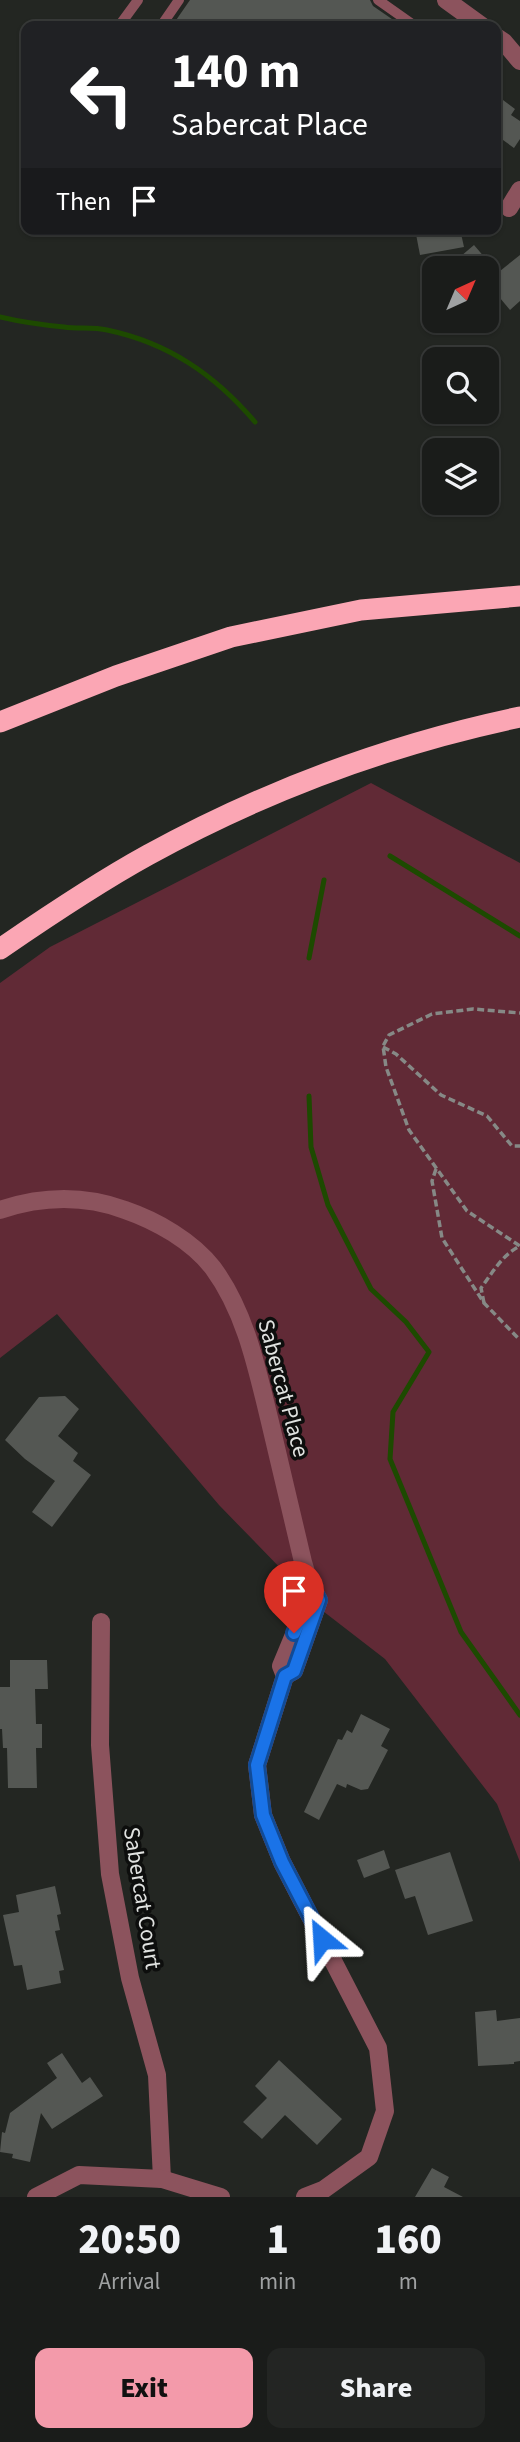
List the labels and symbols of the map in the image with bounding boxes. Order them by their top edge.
north arrow [422,256,499,332]
street label: Sabercat Place [249,1315,318,1461]
pin [264,1561,324,1633]
street label: Sabercat Court [115,1825,170,1972]
position arrow [285,1902,359,1976]

